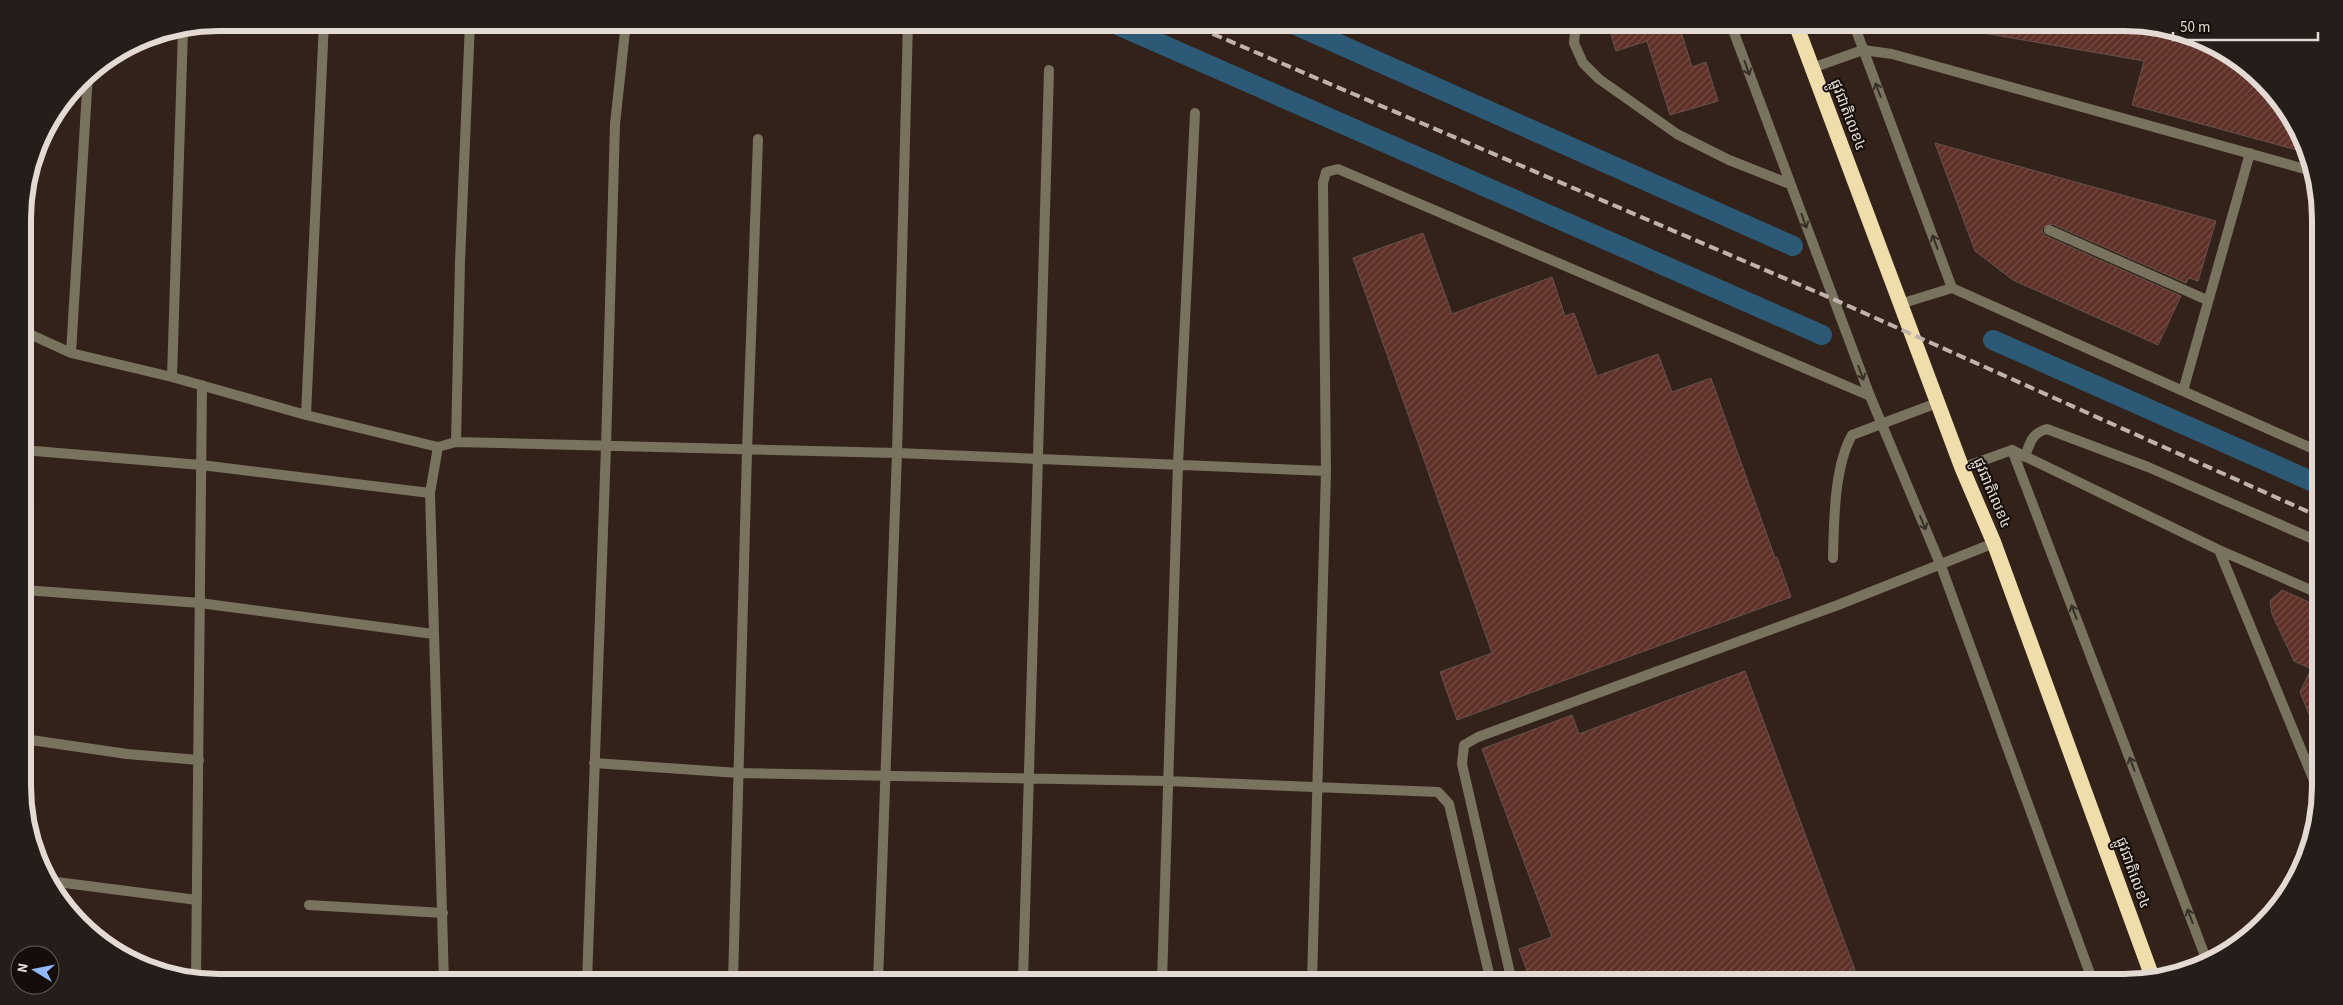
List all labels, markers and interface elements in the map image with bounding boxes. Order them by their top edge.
scale bar [2173,10,2318,42]
text: 50 m [2180,17,2210,38]
one-way arrow [1743,60,1752,75]
street label: ផ្លូវជាតិលេខ៤ [1822,76,1871,155]
one-way arrow [1873,82,1882,97]
one-way arrow [1800,213,1809,228]
one-way arrow [1930,234,1939,250]
one-way arrow [1857,364,1866,380]
street label: ផ្លូវជាតិលេខ៤ [1965,454,2016,533]
one-way arrow [1919,515,1928,530]
one-way arrow [2069,605,2078,620]
one-way arrow [2126,757,2136,772]
street label: ផ្លូវជាតិលេខ៤ [2108,834,2156,913]
one-way arrow [2184,908,2193,923]
north arrow [10,945,60,995]
text: N [13,962,34,974]

